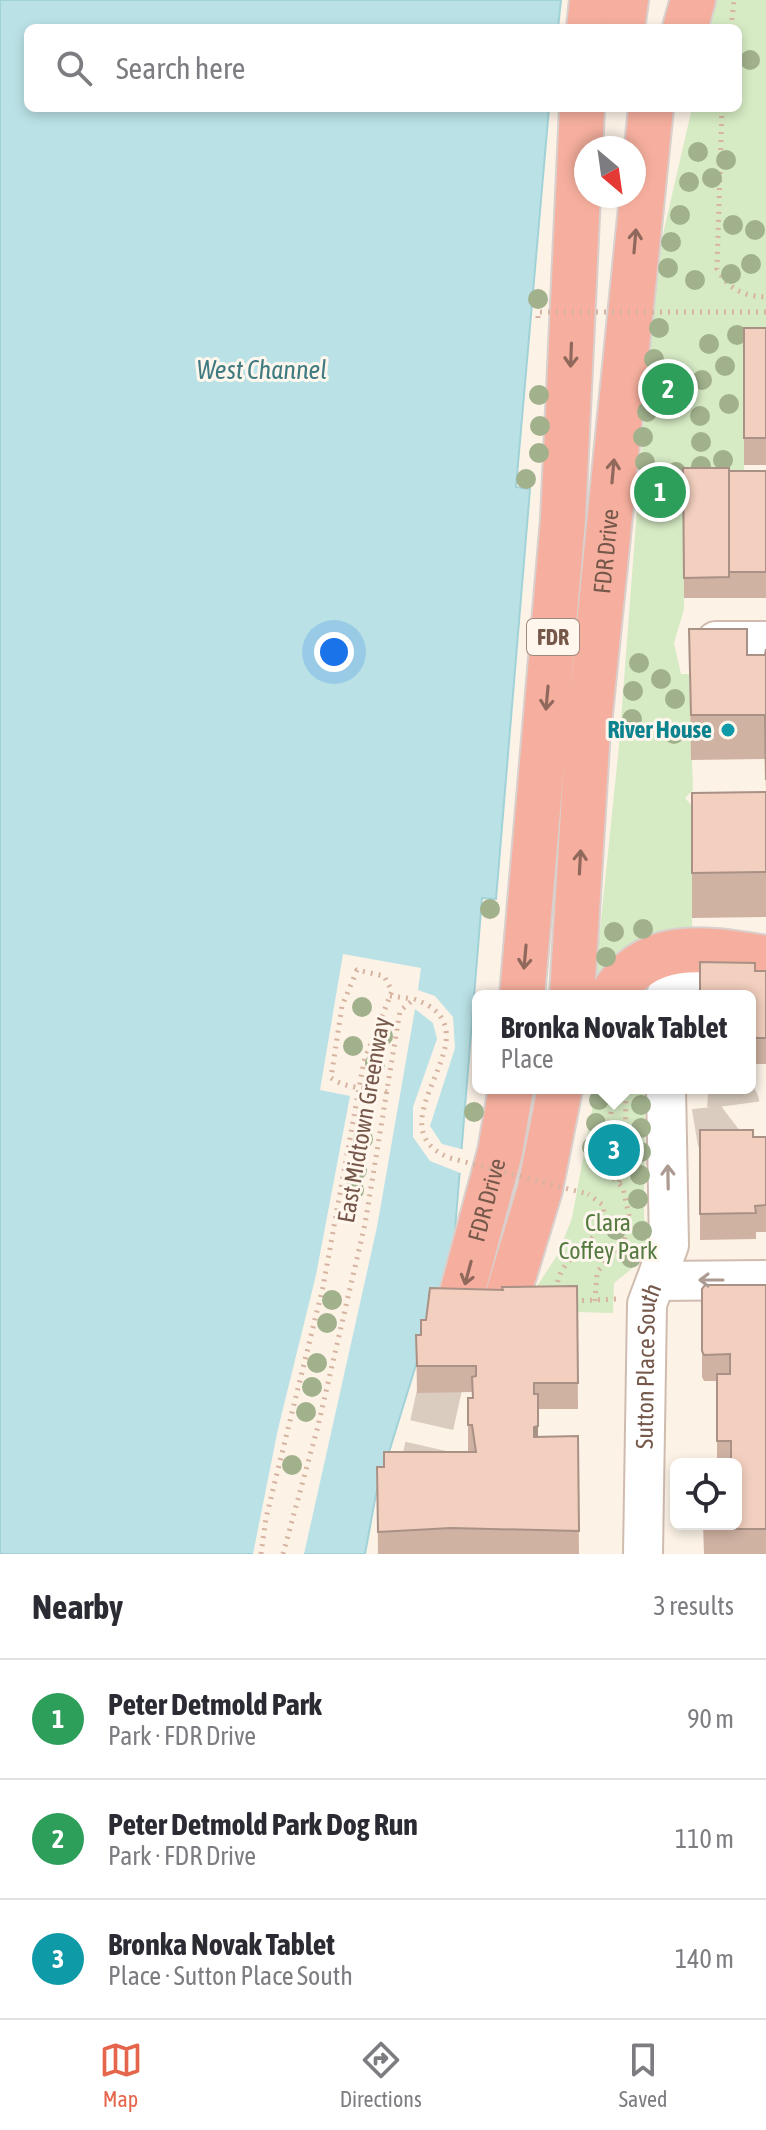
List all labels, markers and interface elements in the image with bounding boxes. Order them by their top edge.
search box [24,24,742,112]
icon: search [52,46,96,90]
text: Search here [116,51,245,85]
north arrow [574,136,646,208]
one-way arrow [628,228,643,255]
one-way arrow [564,341,579,368]
water label: West Channel [197,355,327,385]
pin: 2 [642,359,694,419]
one-way arrow [606,458,621,485]
pin: 1 [634,462,686,522]
street label: FDR Drive [588,508,624,595]
road number: FDR [527,619,579,655]
your location [314,632,354,672]
one-way arrow [540,684,555,711]
place label: River House [607,716,712,743]
marker: River House [719,721,737,739]
one-way arrow [573,849,588,876]
one-way arrow [518,943,533,970]
popup [472,990,756,1094]
text: Bronka Novak Tablet [501,1010,727,1044]
street label: East Midtown Greenway [332,1015,395,1225]
text: Place [501,1044,554,1074]
pin: 3 [588,1120,640,1180]
street label: FDR Drive [463,1155,511,1244]
one-way arrow [660,1164,676,1191]
park label: Clara Coffey Park [559,1209,658,1264]
one-way arrow [460,1259,475,1285]
one-way arrow [698,1272,725,1288]
street label: Sutton Place South [631,1280,666,1449]
map controls [670,1458,742,1530]
button: locate [670,1458,742,1530]
text: Nearby [32,1587,123,1626]
text: 3 results [653,1591,734,1621]
text: Peter Detmold Park [108,1687,322,1721]
text: 1 [52,1704,64,1734]
text: 90 m [687,1704,734,1734]
text: Park · FDR Drive [108,1721,256,1751]
text: Peter Detmold Park Dog Run [108,1807,418,1841]
text: 2 [52,1824,64,1854]
text: 110 m [675,1824,734,1854]
text: Park · FDR Drive [108,1841,256,1871]
text: Bronka Novak Tablet [108,1927,335,1961]
text: 3 [52,1944,64,1974]
text: 140 m [675,1944,734,1974]
text: Place · Sutton Place South [108,1961,353,1991]
tab: Map [99,2038,143,2112]
tab: Directions [340,2038,422,2112]
tab: Saved [619,2038,667,2112]

